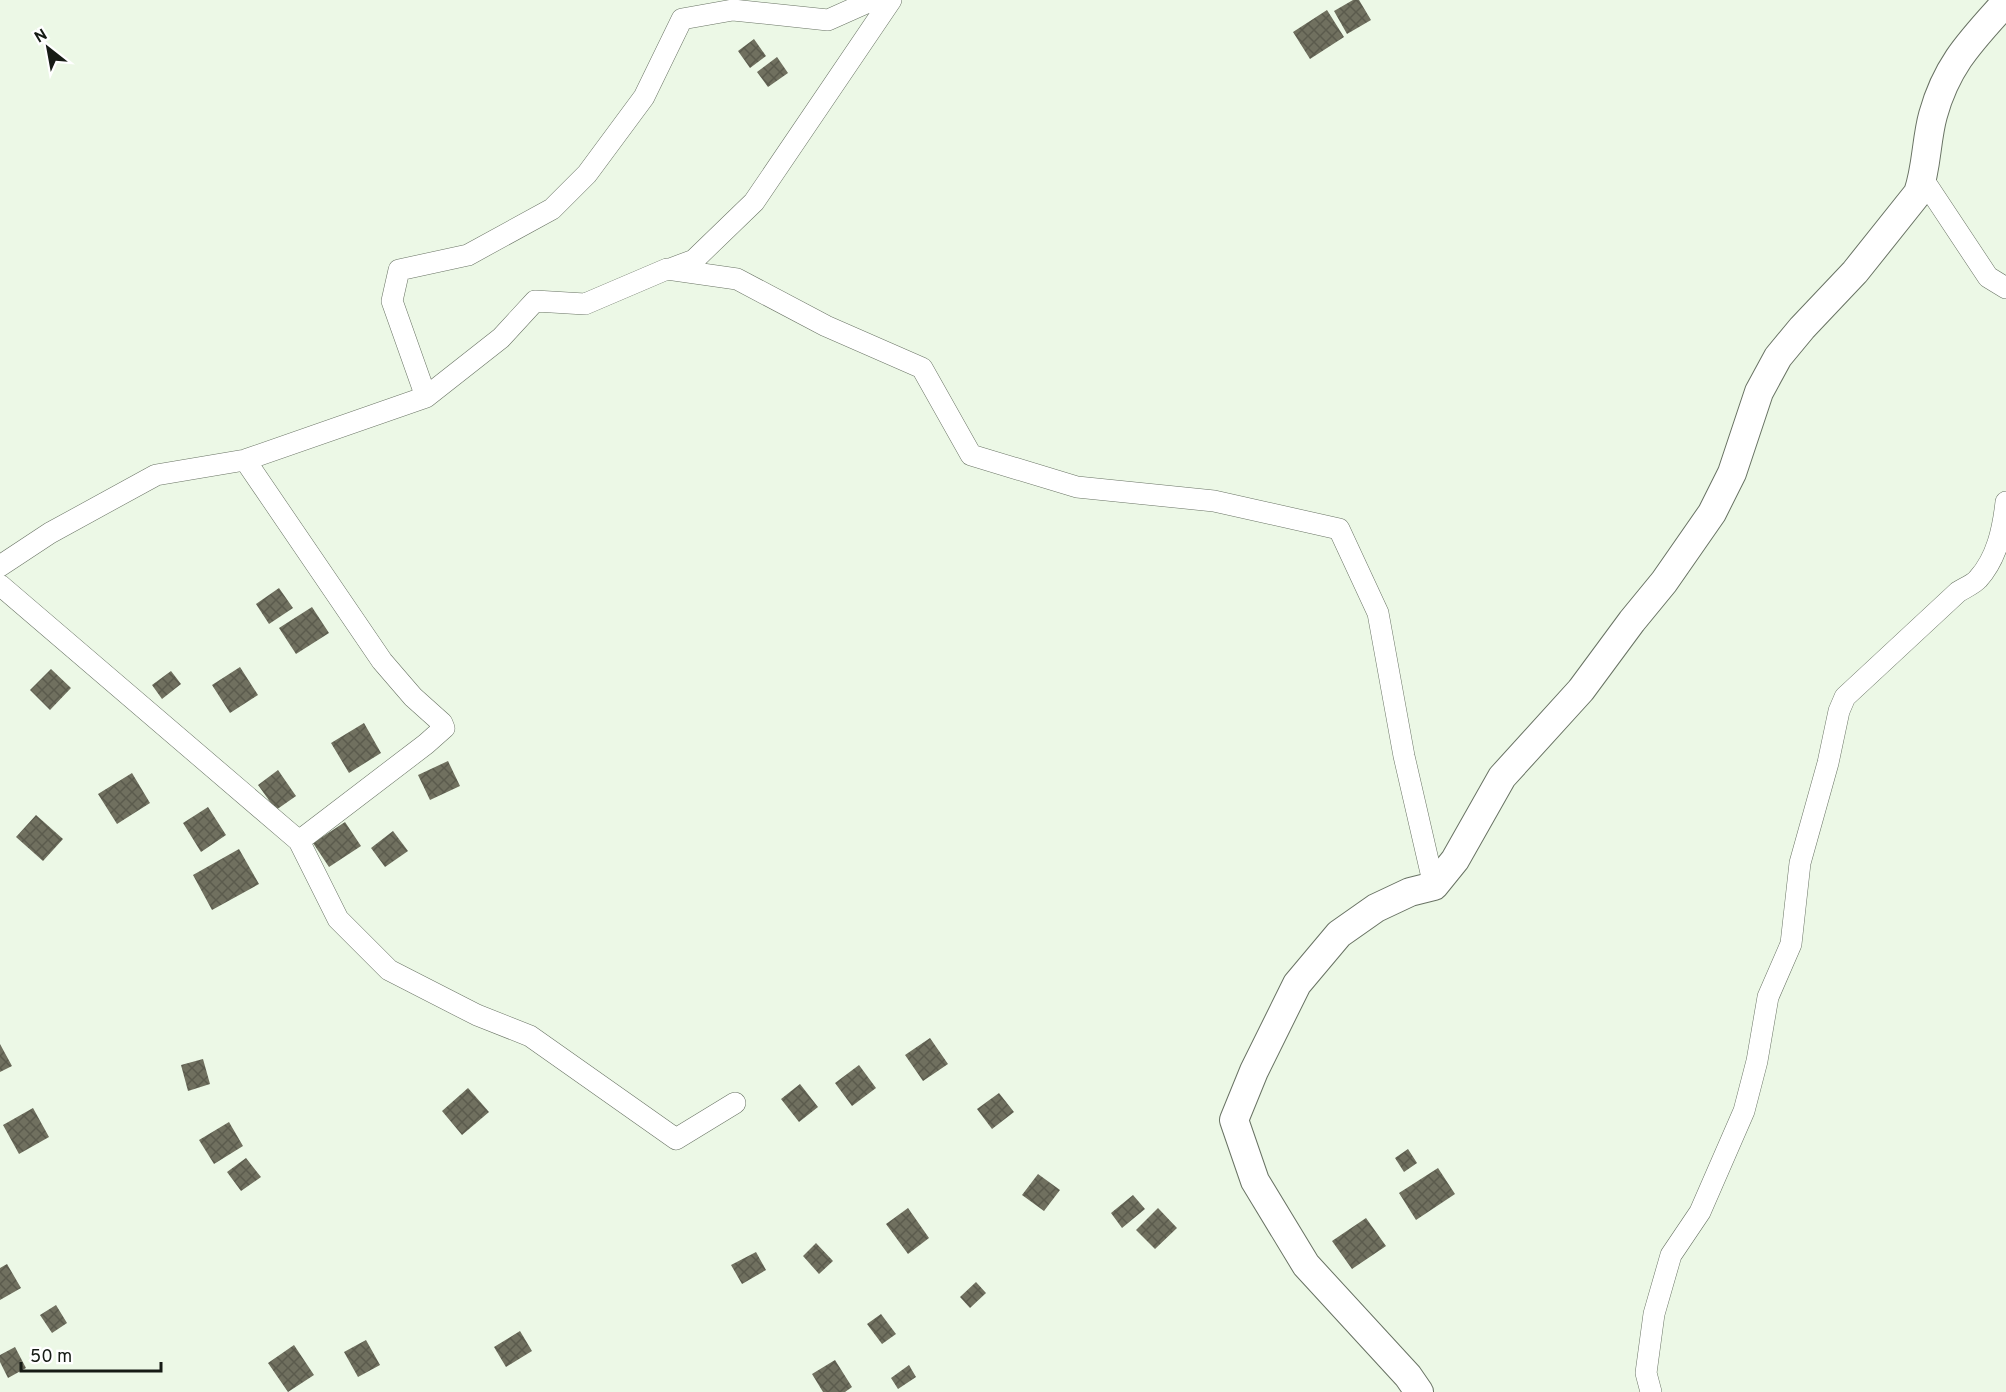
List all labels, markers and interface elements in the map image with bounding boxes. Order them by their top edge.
north arrow [18,18,78,78]
text: N [31,25,51,48]
scale bar [21,1335,160,1373]
text: 50 m [30,1346,72,1369]

